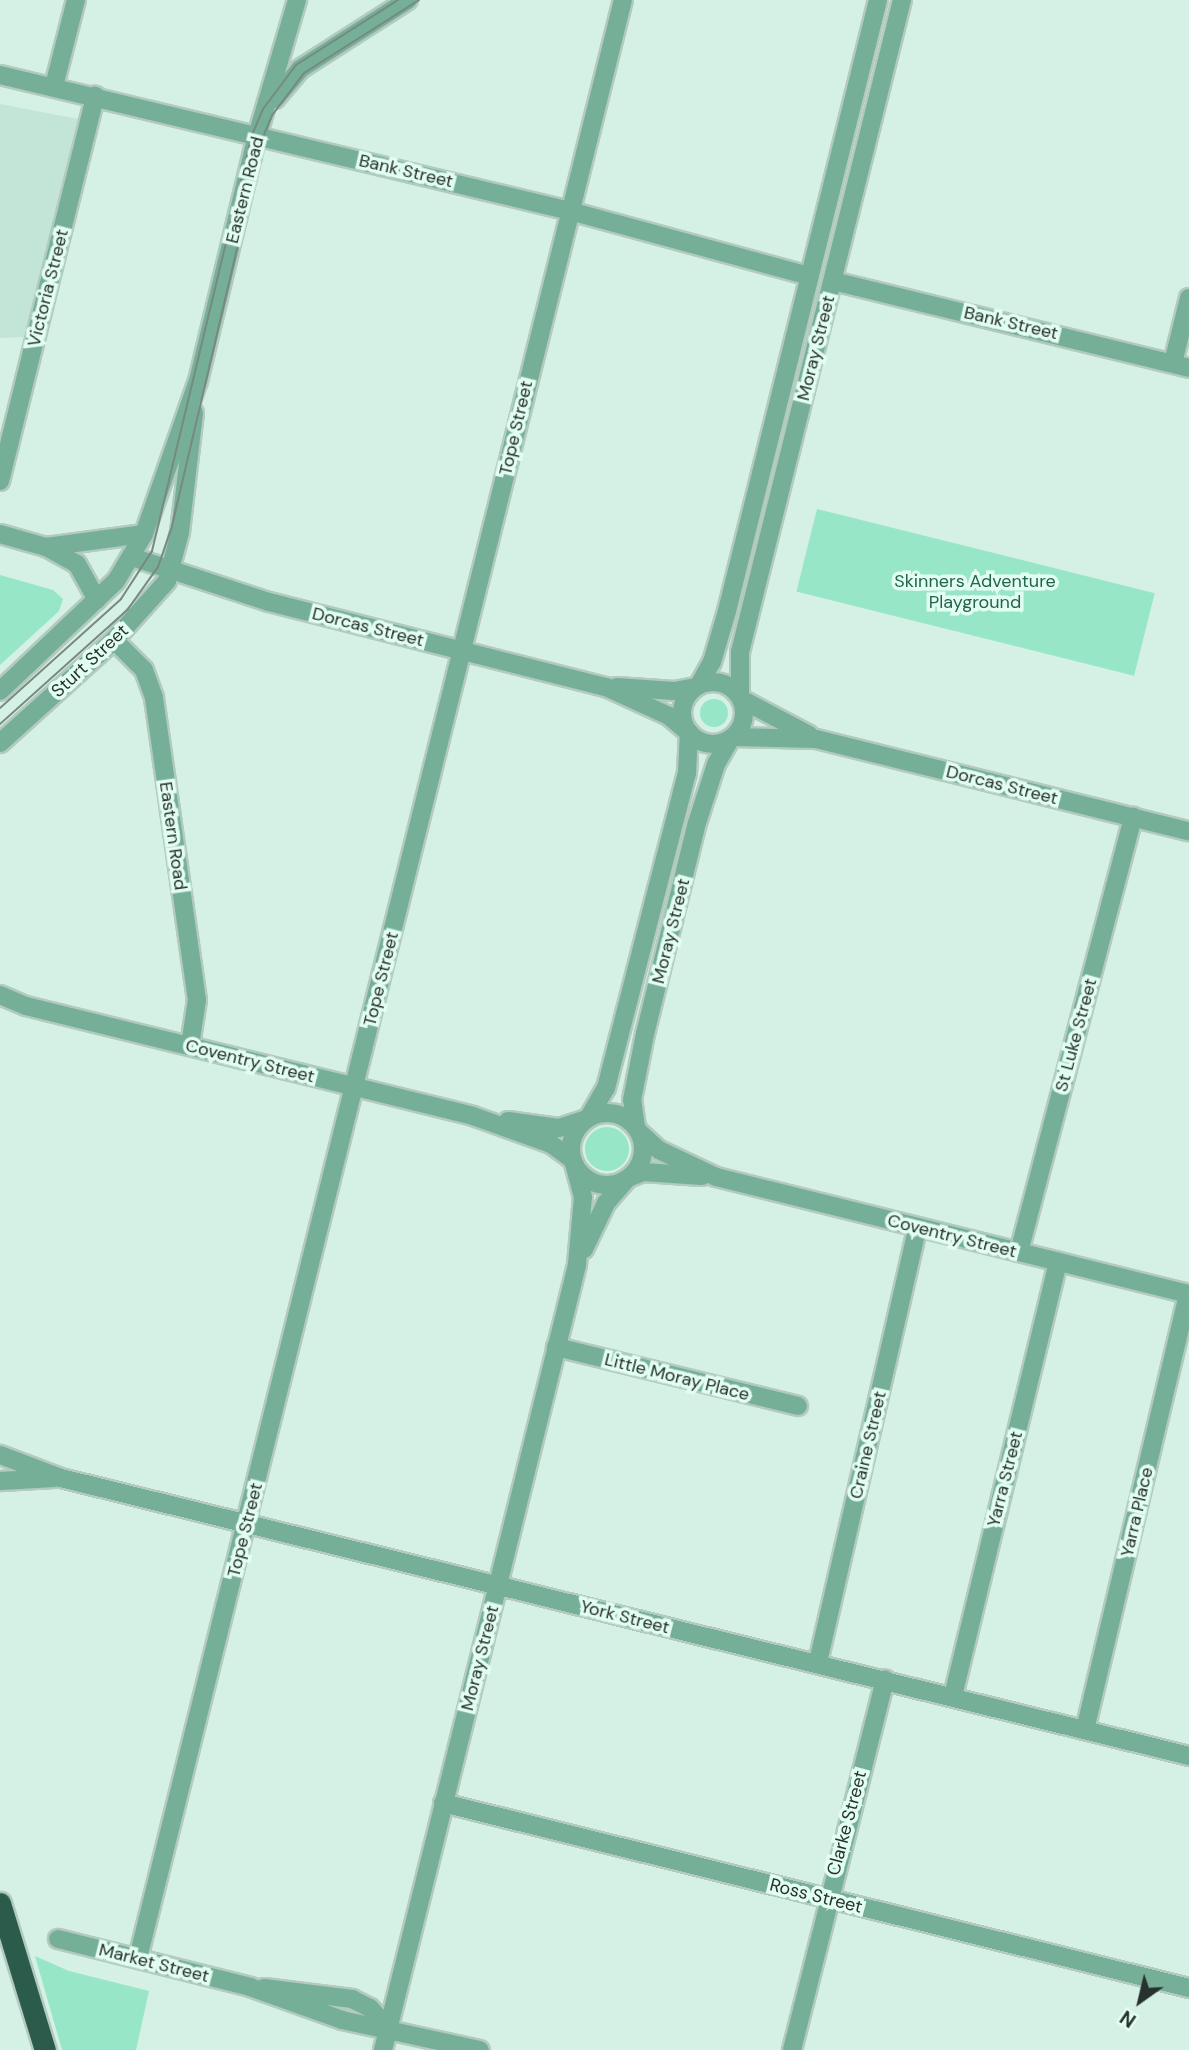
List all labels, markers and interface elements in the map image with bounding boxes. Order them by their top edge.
street label: Eastern Road [221,134,269,246]
street label: Bank Street [357,150,455,192]
street label: Victoria Street [23,227,73,349]
street label: Moray Street [792,293,840,403]
street label: Bank Street [962,302,1060,344]
street label: Tope Street [495,379,537,477]
park label: Skinners Adventure Playground [894,571,1056,614]
street label: Dorcas Street [310,603,426,651]
street label: Sturt Street [47,620,133,702]
street label: Dorcas Street [944,761,1060,809]
street label: Eastern Road [155,780,191,892]
street label: Moray Street [647,876,695,986]
street label: Tope Street [359,930,403,1028]
street label: St Luke Street [1050,976,1102,1094]
street label: Coventry Street [183,1035,317,1087]
street label: Coventry Street [885,1210,1019,1262]
street label: Little Moray Place [602,1349,752,1405]
street label: Craine Street [845,1389,891,1501]
street label: Yarra Street [983,1429,1027,1529]
street label: Yarra Place [1116,1465,1158,1559]
street label: Tope Street [223,1481,267,1579]
street label: York Street [578,1596,672,1638]
street label: Moray Street [456,1603,504,1713]
street label: Clarke Street [823,1768,871,1878]
street label: Ross Street [767,1874,865,1918]
street label: Market Street [97,1939,211,1987]
north arrow [1105,1966,1175,2036]
text: N [1115,2005,1141,2033]

